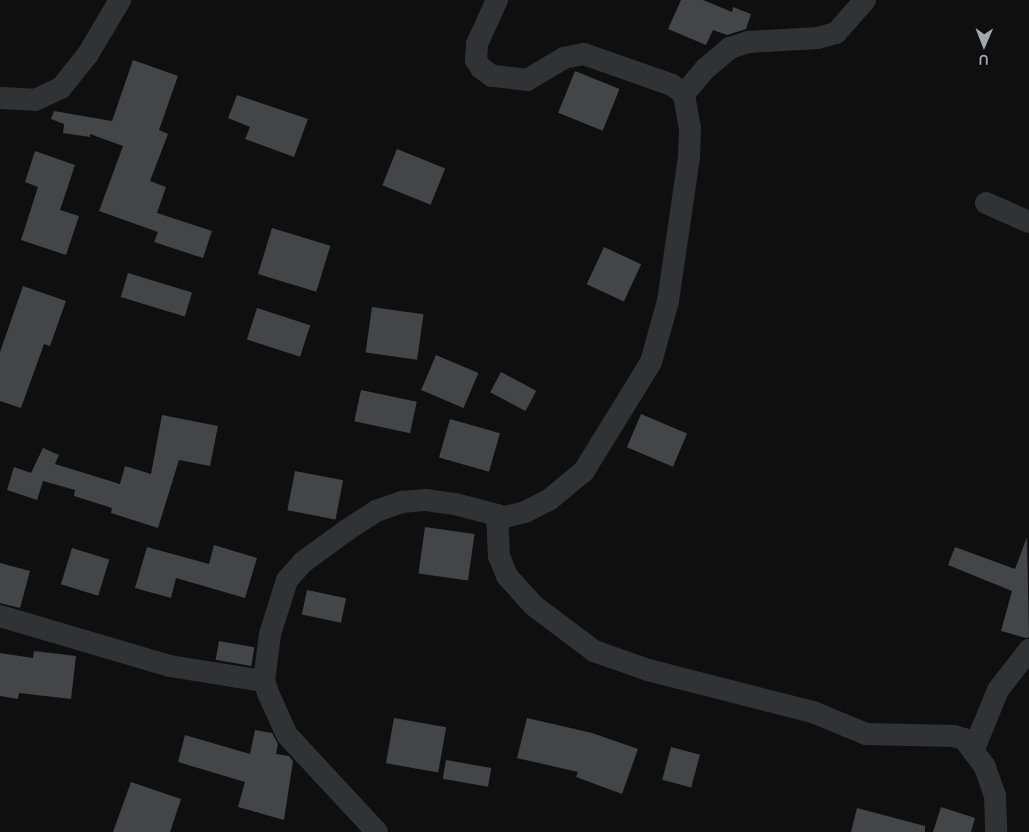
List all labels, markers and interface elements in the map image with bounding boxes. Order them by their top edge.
north arrow [959,20,1009,70]
text: U [979,51,989,69]

